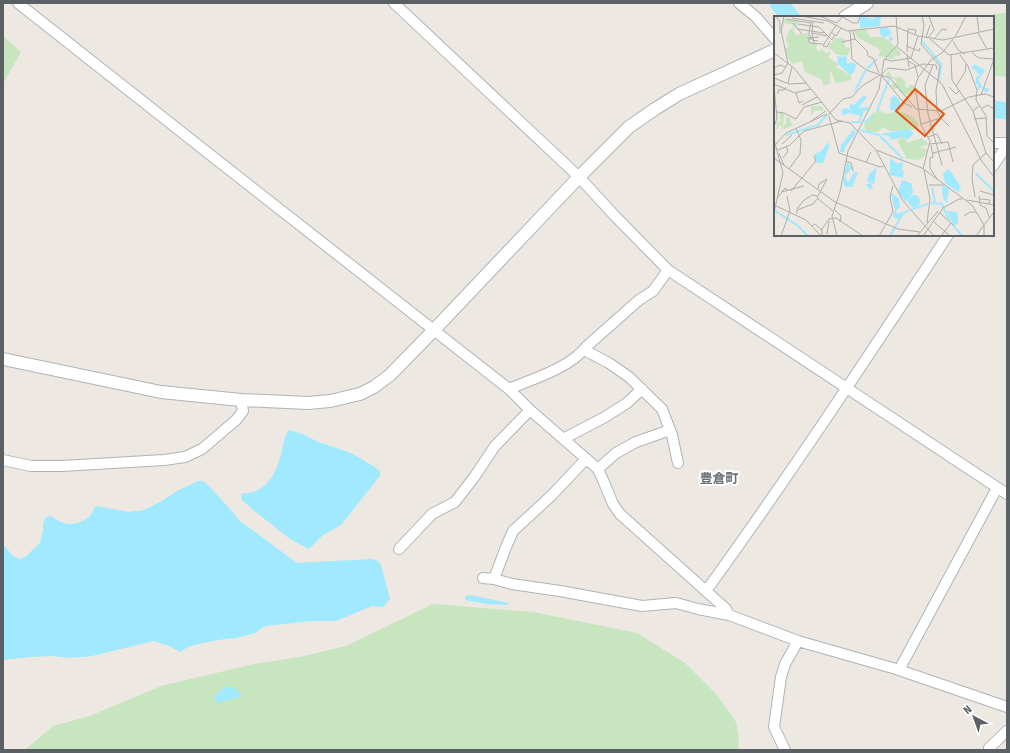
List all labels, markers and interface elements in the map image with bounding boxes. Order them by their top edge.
inset map [774,16,994,236]
district label: 豊倉町 [699,471,739,486]
north arrow [954,697,994,737]
text: N [961,703,975,717]

